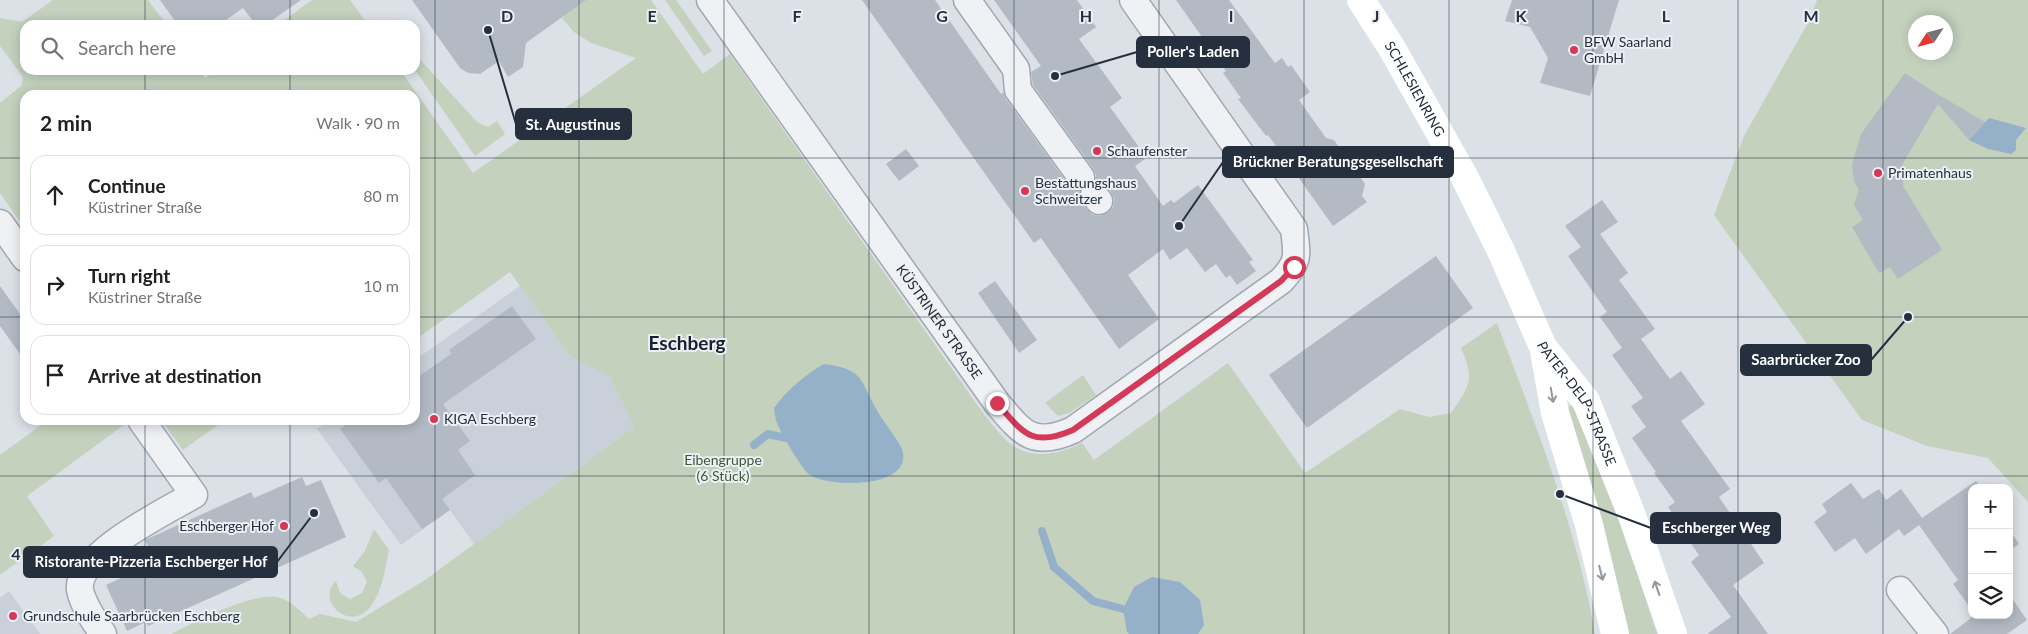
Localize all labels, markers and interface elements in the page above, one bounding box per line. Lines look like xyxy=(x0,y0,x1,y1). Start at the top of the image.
text: D xyxy=(501,6,513,25)
text: E xyxy=(647,6,657,25)
text: F xyxy=(792,6,802,25)
text: G xyxy=(936,6,948,25)
text: H xyxy=(1080,6,1092,25)
text: I xyxy=(1229,6,1233,25)
text: J xyxy=(1373,6,1379,25)
text: K xyxy=(1516,6,1528,25)
text: L xyxy=(1662,6,1671,25)
text: M xyxy=(1803,6,1819,25)
north arrow xyxy=(1908,15,1953,60)
search box xyxy=(20,20,420,75)
place label: BFW Saarland GmbH xyxy=(1584,33,1671,66)
icon: search xyxy=(38,34,66,62)
text: Search here xyxy=(78,36,176,59)
callout: Poller's Laden xyxy=(1137,37,1249,67)
street label: SCHLESIENRING xyxy=(1382,38,1449,139)
text: Poller's Laden xyxy=(1147,42,1239,60)
marker: BFW Saarland GmbH xyxy=(1568,44,1580,56)
callout: St. Augustinus xyxy=(516,109,631,139)
text: 2 min xyxy=(40,110,92,135)
text: Walk · 90 m xyxy=(316,113,400,132)
text: St. Augustinus xyxy=(525,115,621,133)
place label: Schaufenster xyxy=(1107,142,1187,159)
marker: Schaufenster xyxy=(1091,145,1103,157)
callout: Brückner Beratungsgesellschaft xyxy=(1223,147,1453,177)
text: Brückner Beratungsgesellschaft xyxy=(1233,152,1444,170)
place label: Primatenhaus xyxy=(1888,164,1972,181)
marker: Primatenhaus xyxy=(1872,167,1884,179)
text: Continue xyxy=(88,174,166,197)
place label: Bestattungshaus Schweitzer xyxy=(1035,174,1136,207)
icon: ahead xyxy=(41,181,69,209)
marker: Bestattungshaus Schweitzer xyxy=(1019,185,1031,197)
text: 80 m xyxy=(363,186,399,205)
text: Küstriner Straße xyxy=(88,197,202,216)
route start xyxy=(1283,256,1306,279)
street label: KÜSTRINER STRASSE xyxy=(893,261,986,382)
text: Turn right xyxy=(88,264,170,287)
icon: right xyxy=(41,271,69,299)
text: 10 m xyxy=(363,276,399,295)
text: Küstriner Straße xyxy=(88,287,202,306)
district label: Eschberg xyxy=(649,331,725,354)
street label: PATER-DELP-STRASSE xyxy=(1534,339,1620,468)
callout: Saarbrücker Zoo xyxy=(1741,345,1871,375)
text: Saarbrücker Zoo xyxy=(1751,350,1861,368)
icon: arrive xyxy=(41,361,69,389)
text: Arrive at destination xyxy=(88,364,261,387)
one-way arrow xyxy=(1548,387,1557,403)
route end xyxy=(986,392,1009,415)
place label: KIGA Eschberg xyxy=(444,410,536,427)
marker: KIGA Eschberg xyxy=(428,413,440,425)
park label: Eibengruppe (6 Stück) xyxy=(684,451,762,484)
map controls xyxy=(1968,484,2013,619)
button: + xyxy=(1968,484,2013,529)
callout: Eschberger Weg xyxy=(1651,513,1780,543)
place label: Eschberger Hof xyxy=(179,517,274,534)
text: Eschberger Weg xyxy=(1662,518,1770,536)
marker: Eschberger Hof xyxy=(278,520,290,532)
button: − xyxy=(1968,529,2013,574)
text: 4 xyxy=(11,544,21,563)
callout: Ristorante-Pizzeria Eschberger Hof xyxy=(24,547,277,577)
text: Ristorante-Pizzeria Eschberger Hof xyxy=(35,552,268,570)
one-way arrow xyxy=(1597,564,1606,580)
button: layers xyxy=(1968,574,2013,619)
one-way arrow xyxy=(1652,581,1661,596)
place label: Grundschule Saarbrücken Eschberg xyxy=(23,607,240,624)
marker: Grundschule Saarbrücken Eschberg xyxy=(7,610,19,622)

